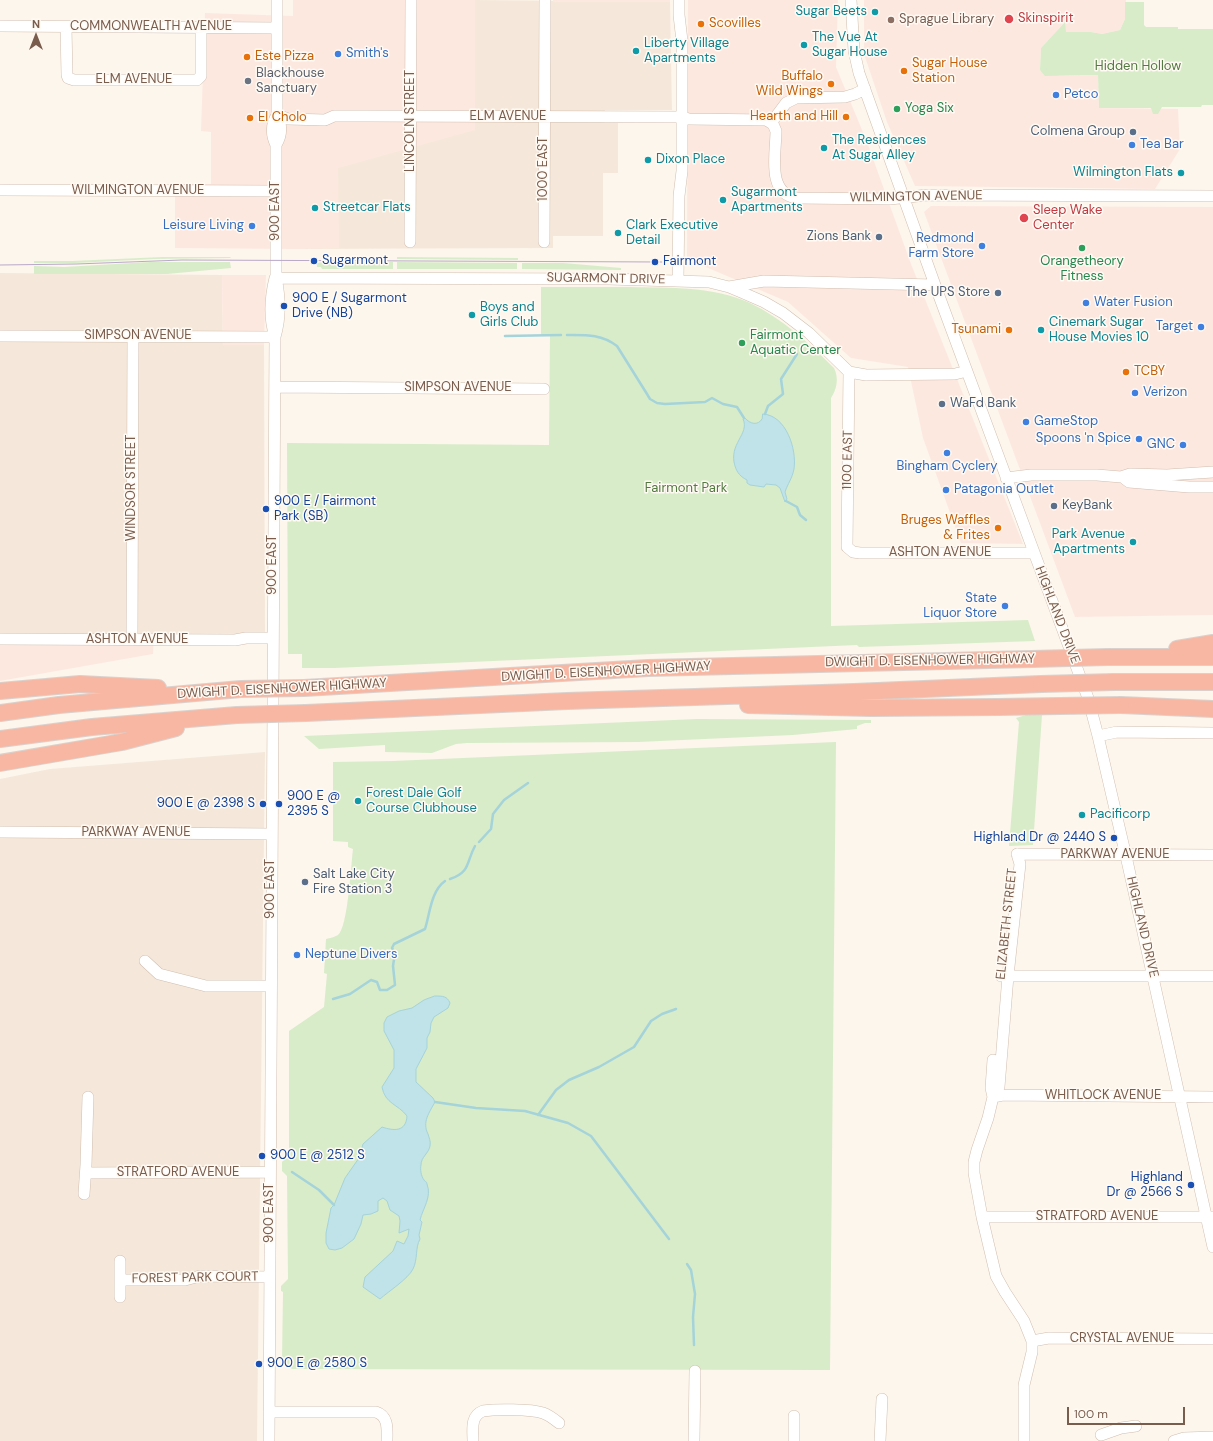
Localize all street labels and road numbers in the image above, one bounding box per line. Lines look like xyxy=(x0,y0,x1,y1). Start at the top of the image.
street label: COMMONWEALTH AVENUE xyxy=(70,19,232,35)
street label: LINCOLN STREET xyxy=(403,70,419,172)
street label: ELM AVENUE xyxy=(96,72,172,88)
street label: ELM AVENUE xyxy=(470,109,546,125)
street label: 1000 EAST xyxy=(536,137,552,201)
street label: 900 EAST xyxy=(268,181,284,241)
street label: WILMINGTON AVENUE xyxy=(72,183,204,199)
street label: WILMINGTON AVENUE xyxy=(849,188,983,206)
street label: SUGARMONT DRIVE xyxy=(547,270,665,288)
street label: SIMPSON AVENUE xyxy=(84,328,192,344)
street label: SIMPSON AVENUE xyxy=(404,380,512,396)
street label: 1100 EAST xyxy=(840,430,856,490)
street label: WINDSOR STREET xyxy=(124,435,140,541)
street label: 900 EAST xyxy=(265,535,281,595)
street label: ASHTON AVENUE xyxy=(889,545,991,561)
street label: HIGHLAND DRIVE xyxy=(1031,564,1083,666)
street label: ASHTON AVENUE xyxy=(86,632,188,648)
street label: DWIGHT D. EISENHOWER HIGHWAY xyxy=(825,651,1035,671)
street label: DWIGHT D. EISENHOWER HIGHWAY xyxy=(501,659,711,685)
street label: DWIGHT D. EISENHOWER HIGHWAY xyxy=(177,676,387,702)
street label: PARKWAY AVENUE xyxy=(82,825,190,841)
street label: PARKWAY AVENUE xyxy=(1061,847,1169,863)
street label: 900 EAST xyxy=(263,859,279,919)
street label: ELIZABETH STREET xyxy=(993,867,1021,981)
street label: HIGHLAND DRIVE xyxy=(1123,875,1161,979)
street label: WHITLOCK AVENUE xyxy=(1045,1088,1161,1104)
street label: STRATFORD AVENUE xyxy=(117,1165,239,1181)
street label: 900 EAST xyxy=(262,1183,278,1243)
street label: STRATFORD AVENUE xyxy=(1036,1209,1158,1225)
street label: FOREST PARK COURT xyxy=(131,1269,259,1287)
street label: CRYSTAL AVENUE xyxy=(1070,1331,1174,1347)

